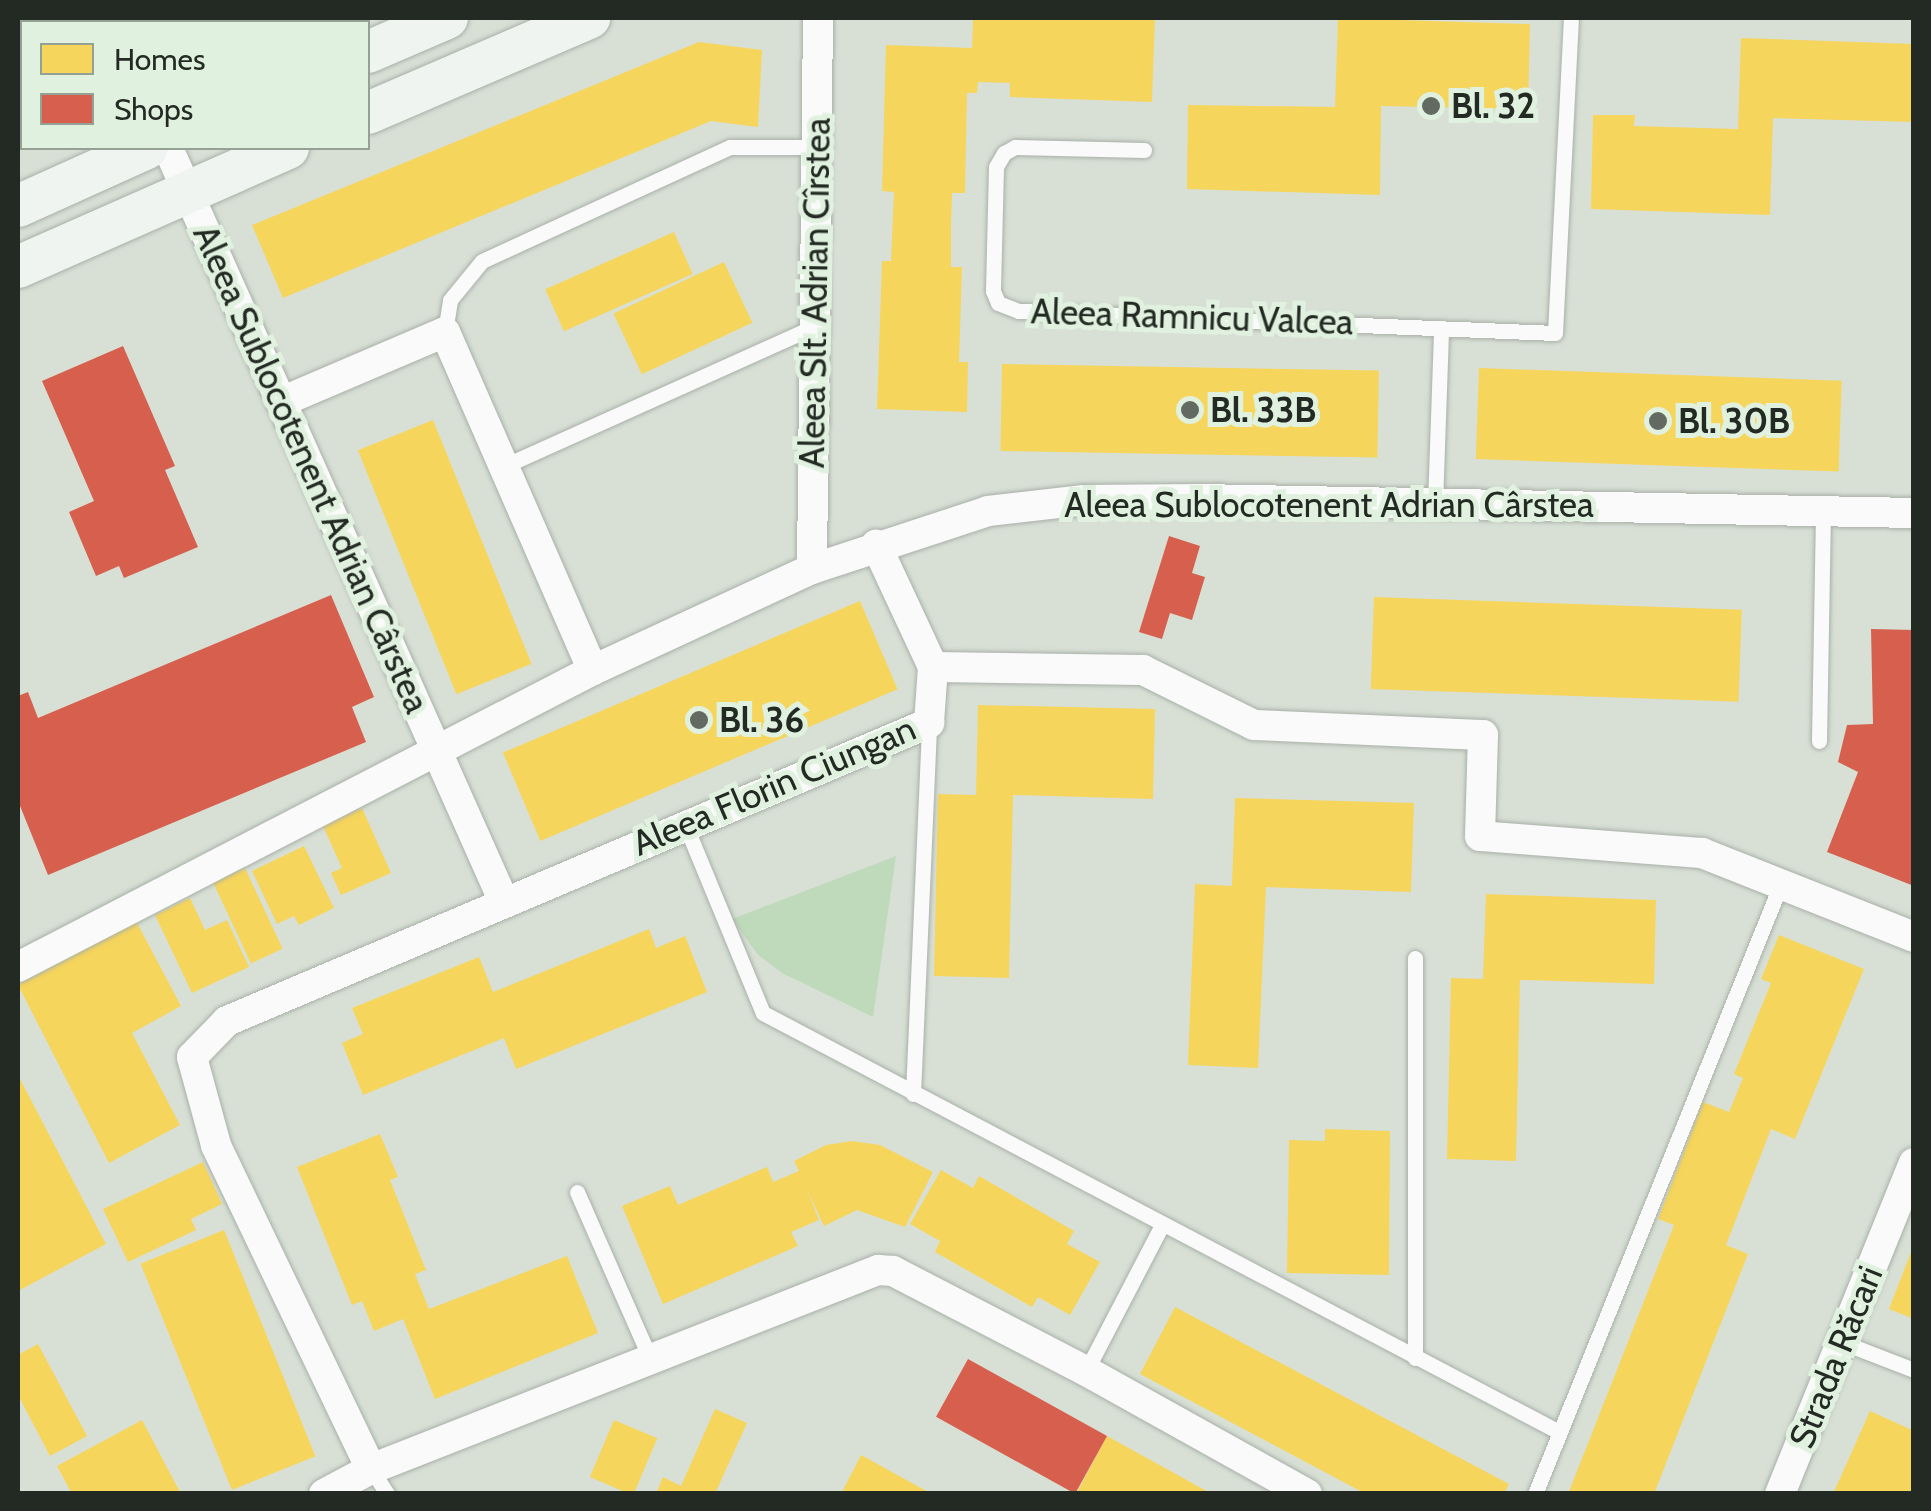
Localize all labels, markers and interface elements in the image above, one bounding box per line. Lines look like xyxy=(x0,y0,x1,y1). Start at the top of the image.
legend xyxy=(20,20,370,150)
text: Homes xyxy=(114,41,205,78)
place label: Bl. 32 xyxy=(1451,85,1535,127)
text: Shops xyxy=(114,91,193,128)
marker: Bl. 32 xyxy=(1420,95,1442,117)
street label: Aleea Slt. Adrian Cîrstea xyxy=(791,117,839,469)
street label: Aleea Sublocotenent Adrian Cârstea xyxy=(184,219,438,719)
street label: Aleea Ramnicu Valcea xyxy=(1030,290,1354,344)
place label: Bl. 33B xyxy=(1210,389,1316,431)
marker: Bl. 33B xyxy=(1179,399,1201,421)
place label: Bl. 30B xyxy=(1678,400,1790,442)
marker: Bl. 30B xyxy=(1647,410,1669,432)
street label: Aleea Sublocotenent Adrian Cârstea xyxy=(1064,484,1594,526)
place label: Bl. 36 xyxy=(719,699,804,741)
street label: Aleea Florin Ciungan xyxy=(626,707,922,865)
marker: Bl. 36 xyxy=(688,709,710,731)
street label: Strada Răcari xyxy=(1781,1260,1891,1454)

